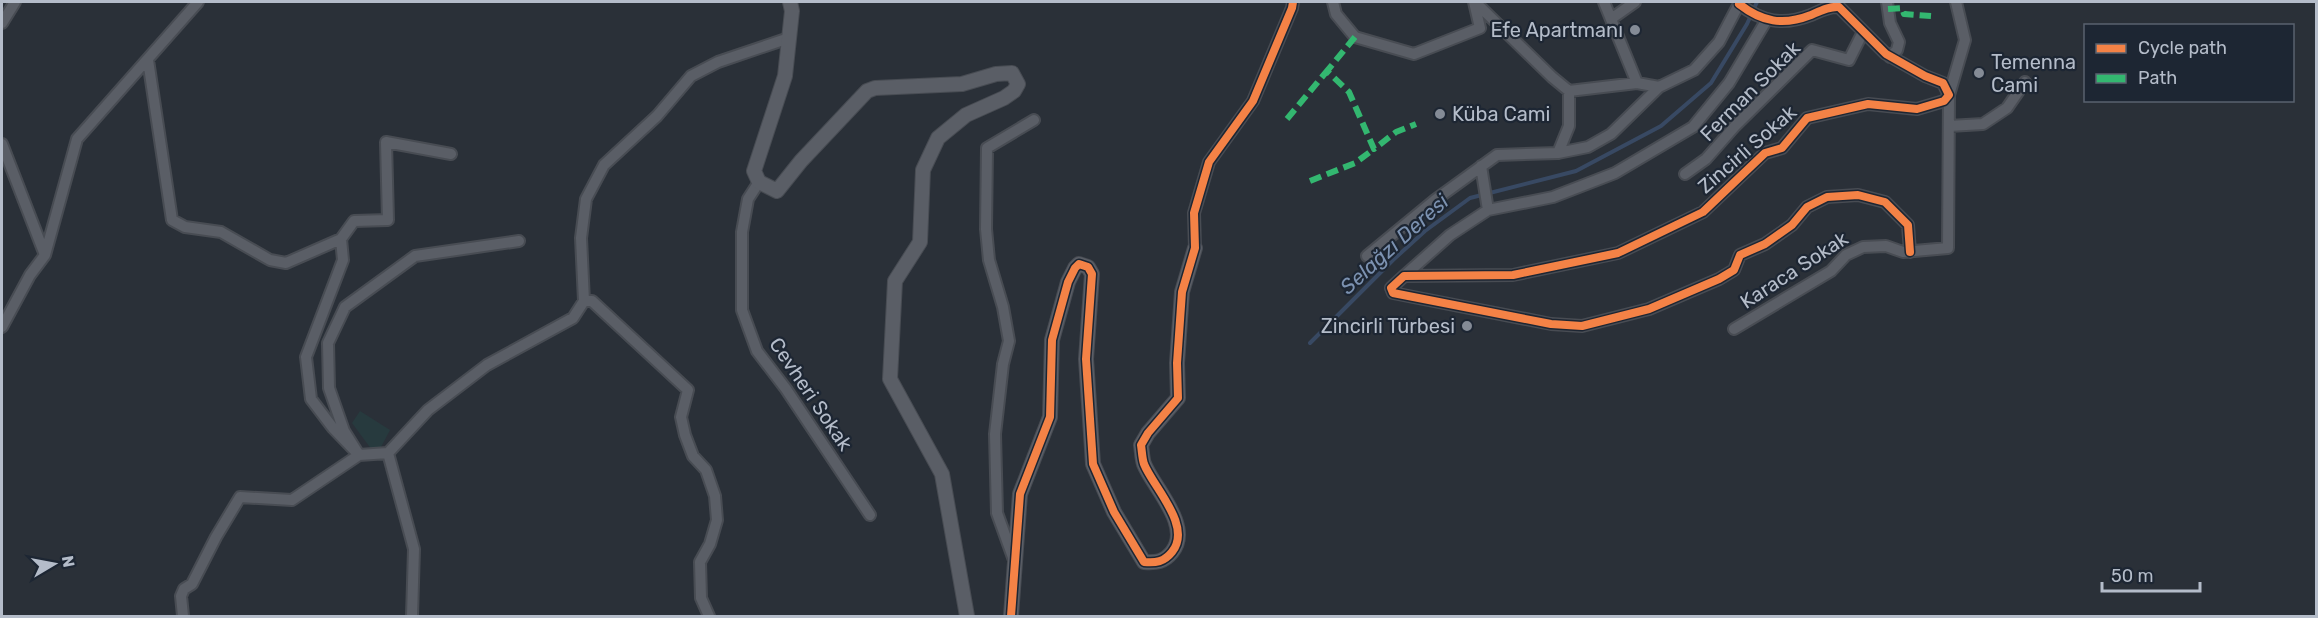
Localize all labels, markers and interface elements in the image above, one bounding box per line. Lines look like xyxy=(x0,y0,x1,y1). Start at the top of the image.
place label: Efe Apartmanı xyxy=(1490,18,1623,42)
marker: Efe Apartmanı xyxy=(1628,23,1642,37)
legend xyxy=(2084,24,2294,102)
street label: Ferman Sokak xyxy=(1695,36,1805,146)
text: Cycle path xyxy=(2138,37,2227,59)
place label: Temenna Cami xyxy=(1991,50,2076,97)
marker: Temenna Cami xyxy=(1972,66,1986,80)
text: Path xyxy=(2138,67,2177,89)
street label: Zincirli Sokak xyxy=(1693,99,1802,198)
place label: Küba Cami xyxy=(1452,102,1550,126)
marker: Küba Cami xyxy=(1433,107,1447,121)
water label: Selağzı Deresi xyxy=(1335,188,1454,299)
street label: Karaca Sokak xyxy=(1736,226,1853,314)
place label: Zincirli Türbesi xyxy=(1321,314,1455,338)
marker: Zincirli Türbesi xyxy=(1460,319,1474,333)
street label: Cevheri Sokak xyxy=(764,333,858,456)
north arrow xyxy=(24,534,84,594)
text: N xyxy=(58,554,79,569)
scale bar xyxy=(2102,555,2200,593)
text: 50 m xyxy=(2111,565,2154,587)

